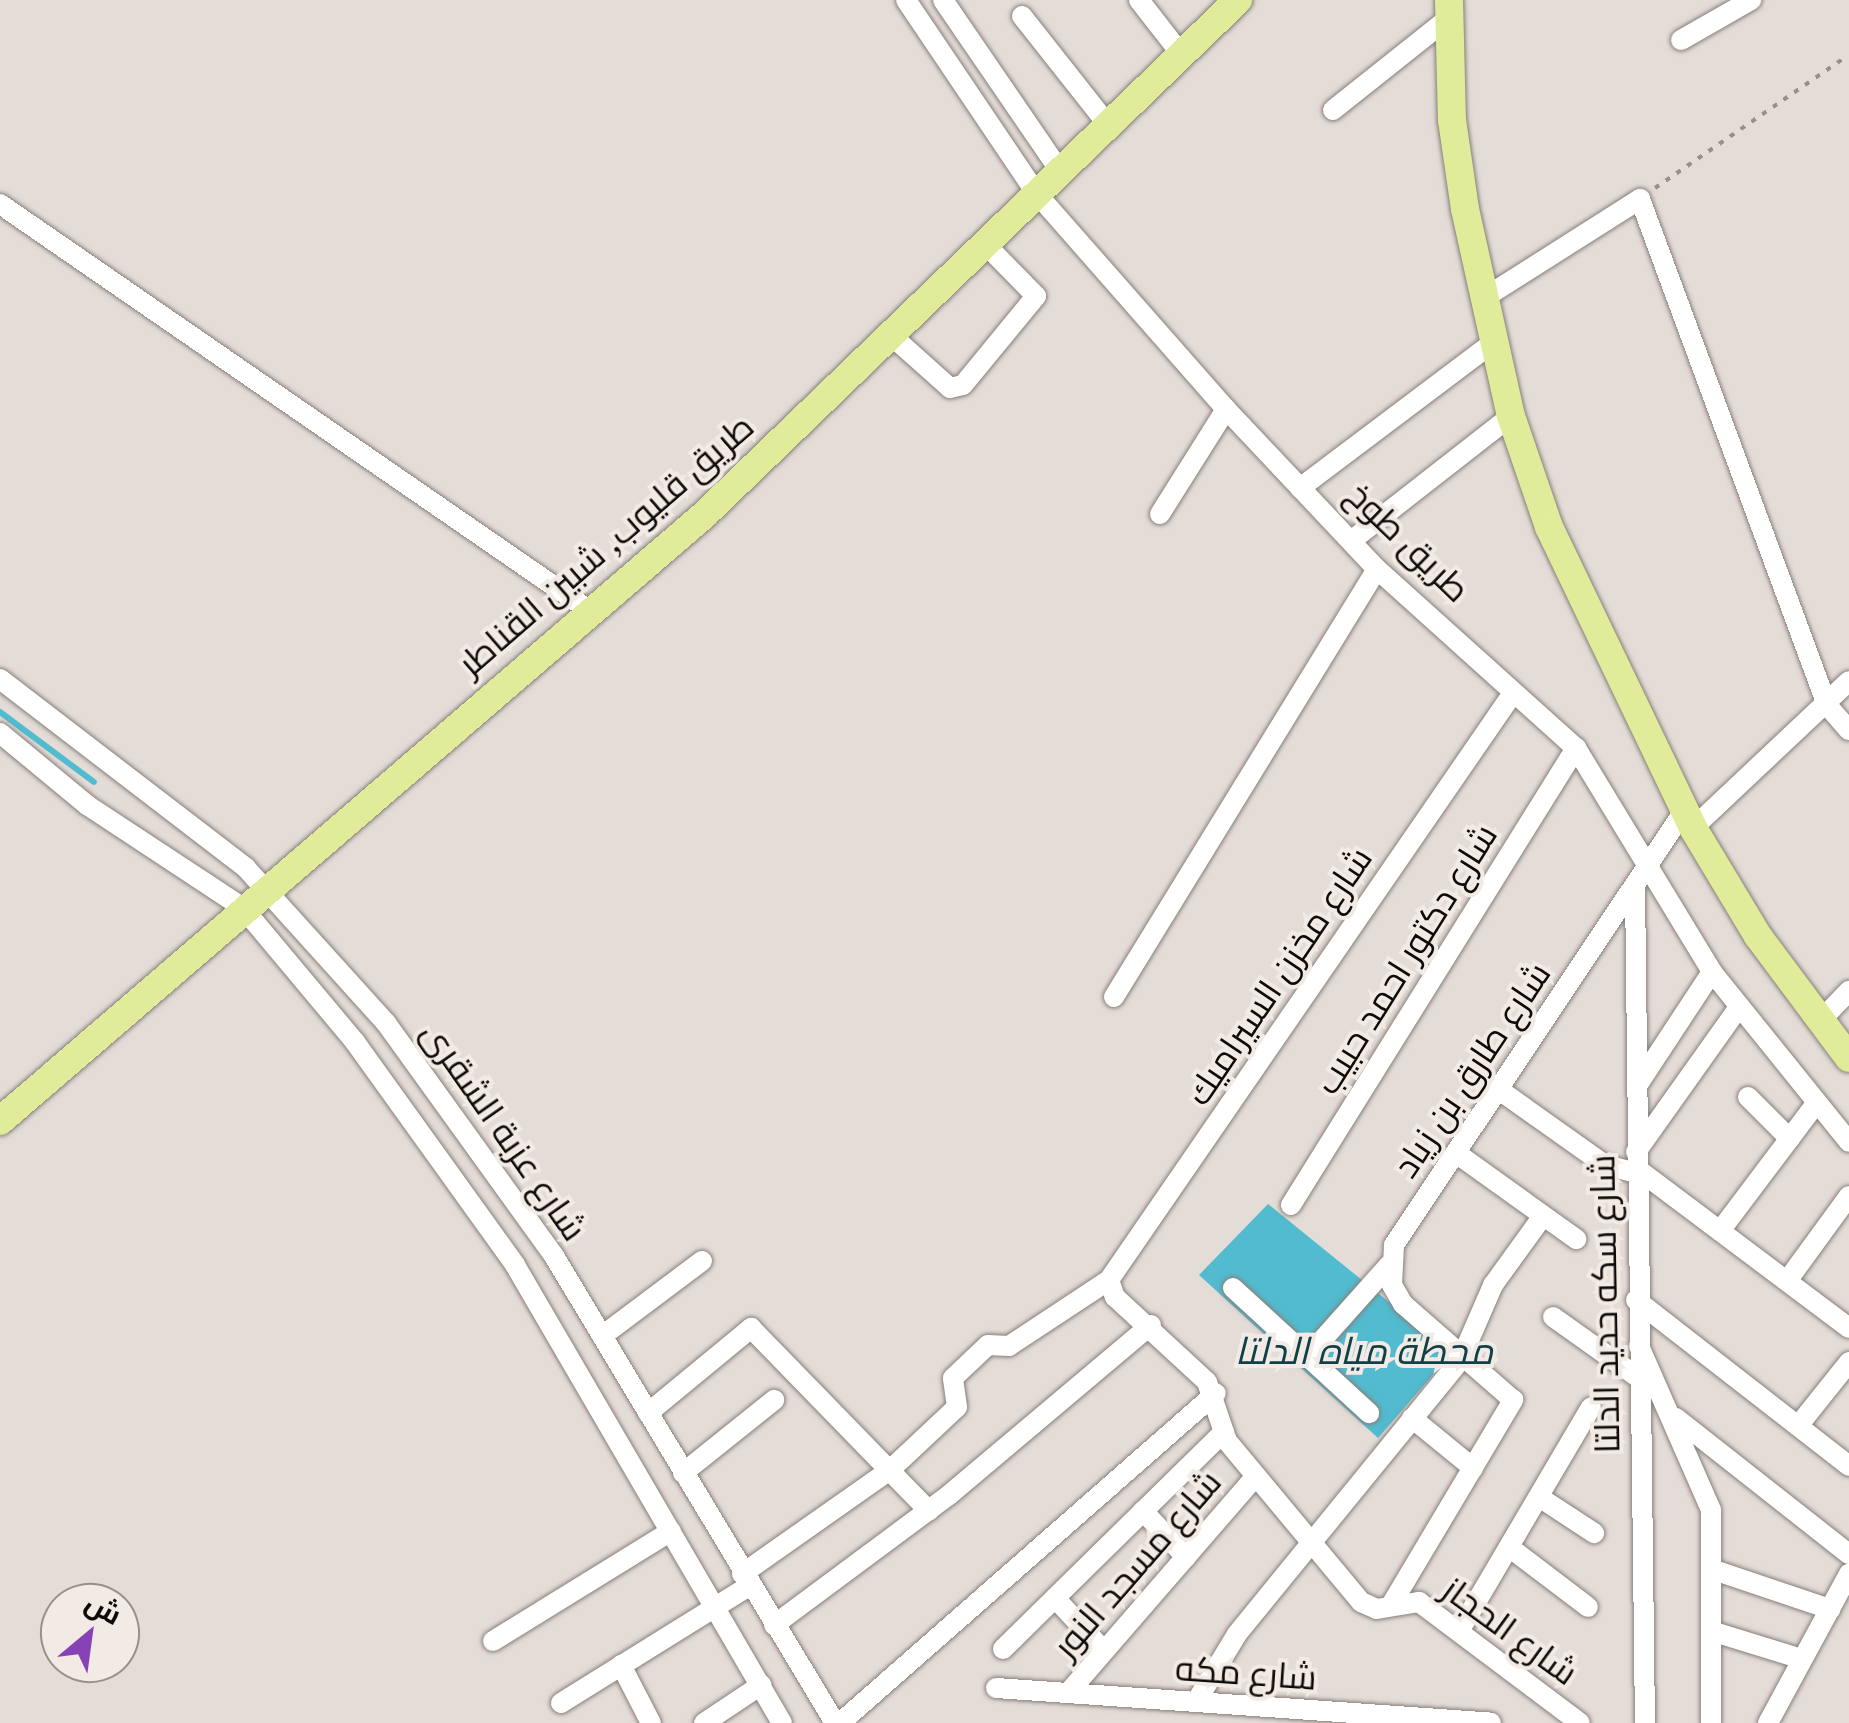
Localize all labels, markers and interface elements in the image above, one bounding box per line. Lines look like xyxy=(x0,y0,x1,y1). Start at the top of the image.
street label: طريق قليوب, شبين القناطر xyxy=(450,405,762,685)
street label: طريق طوخ xyxy=(1338,473,1478,611)
street label: شارع دكتور احمد حبيب xyxy=(1306,816,1506,1102)
street label: شارع مخزن السيراميك xyxy=(1177,839,1381,1113)
street label: شارع طارق بن زياد xyxy=(1385,954,1559,1186)
street label: شارع عزبة الشقرى xyxy=(413,1013,595,1249)
street label: شارع سكه حديد الدلتا xyxy=(1581,1154,1629,1454)
water label: محطة مياه الدلتا xyxy=(1235,1329,1493,1375)
street label: شارع مسجد النور xyxy=(1044,1461,1230,1667)
street label: شارع الحجاز xyxy=(1434,1568,1586,1694)
north arrow xyxy=(40,1583,140,1683)
text: ش xyxy=(79,1583,129,1634)
street label: شارع مكه xyxy=(1174,1647,1318,1699)

